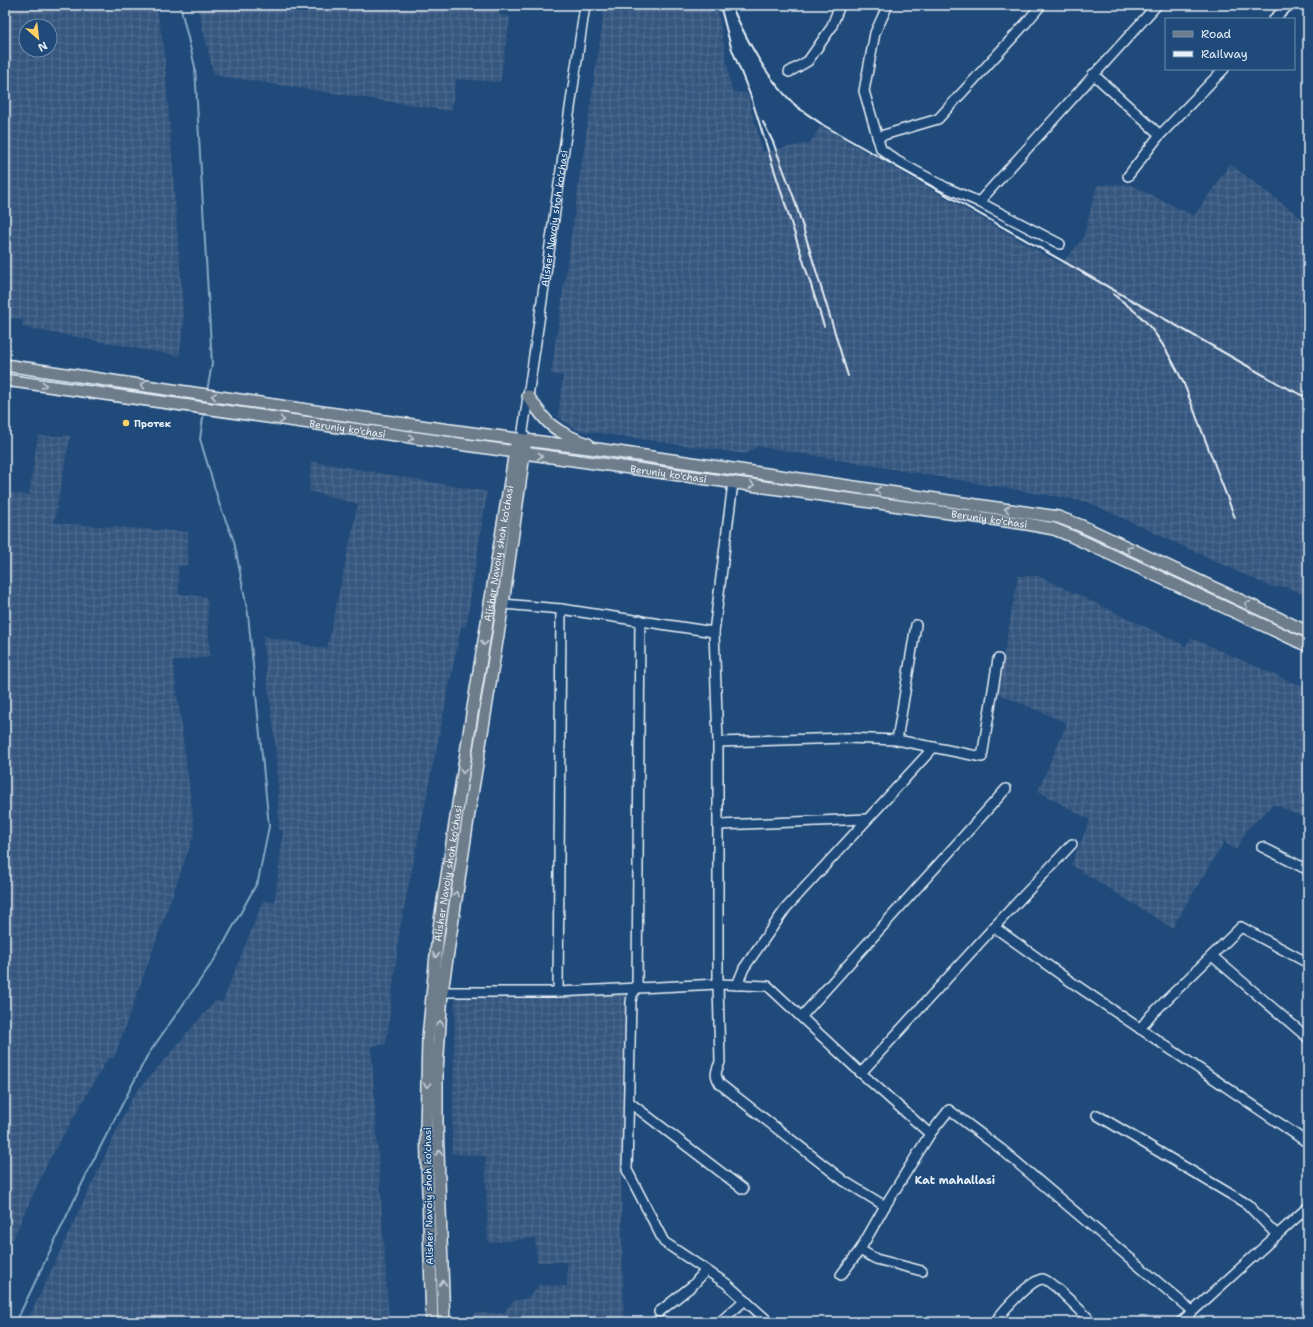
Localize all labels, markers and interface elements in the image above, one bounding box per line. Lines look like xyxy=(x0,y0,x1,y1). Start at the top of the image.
north arrow xyxy=(18,18,58,58)
legend xyxy=(1165,18,1295,70)
text: Road xyxy=(1201,26,1232,42)
text: N xyxy=(35,38,50,55)
text: Railway xyxy=(1201,46,1248,62)
street label: Alisher Navoiy shoh ko'chasi xyxy=(538,149,571,288)
one-way arrow xyxy=(41,380,47,389)
one-way arrow xyxy=(140,381,146,390)
one-way arrow xyxy=(211,392,217,401)
one-way arrow xyxy=(279,415,285,424)
place label: Протек xyxy=(134,417,172,430)
street label: Beruniy ko'chasi xyxy=(309,417,387,441)
marker: Протек xyxy=(121,418,131,428)
one-way arrow xyxy=(408,433,414,442)
one-way arrow xyxy=(537,451,543,460)
street label: Beruniy ko'chasi xyxy=(629,462,708,486)
one-way arrow xyxy=(749,480,755,489)
street label: Alisher Navoiy shoh ko'chasi xyxy=(481,484,516,623)
one-way arrow xyxy=(875,486,881,495)
one-way arrow xyxy=(1004,505,1010,514)
street label: Beruniy ko'chasi xyxy=(950,507,1028,531)
one-way arrow xyxy=(1126,546,1134,554)
one-way arrow xyxy=(1244,601,1251,609)
one-way arrow xyxy=(480,640,489,646)
one-way arrow xyxy=(459,768,468,775)
street label: Alisher Navoiy shoh ko'chasi xyxy=(431,804,465,942)
one-way arrow xyxy=(451,891,460,897)
one-way arrow xyxy=(431,952,440,958)
one-way arrow xyxy=(435,1020,444,1026)
one-way arrow xyxy=(423,1082,431,1088)
street label: Alisher Navoiy shoh ko'chasi xyxy=(421,1127,436,1265)
one-way arrow xyxy=(434,1150,443,1156)
district label: Kat mahallasi xyxy=(915,1173,995,1188)
one-way arrow xyxy=(439,1280,447,1286)

